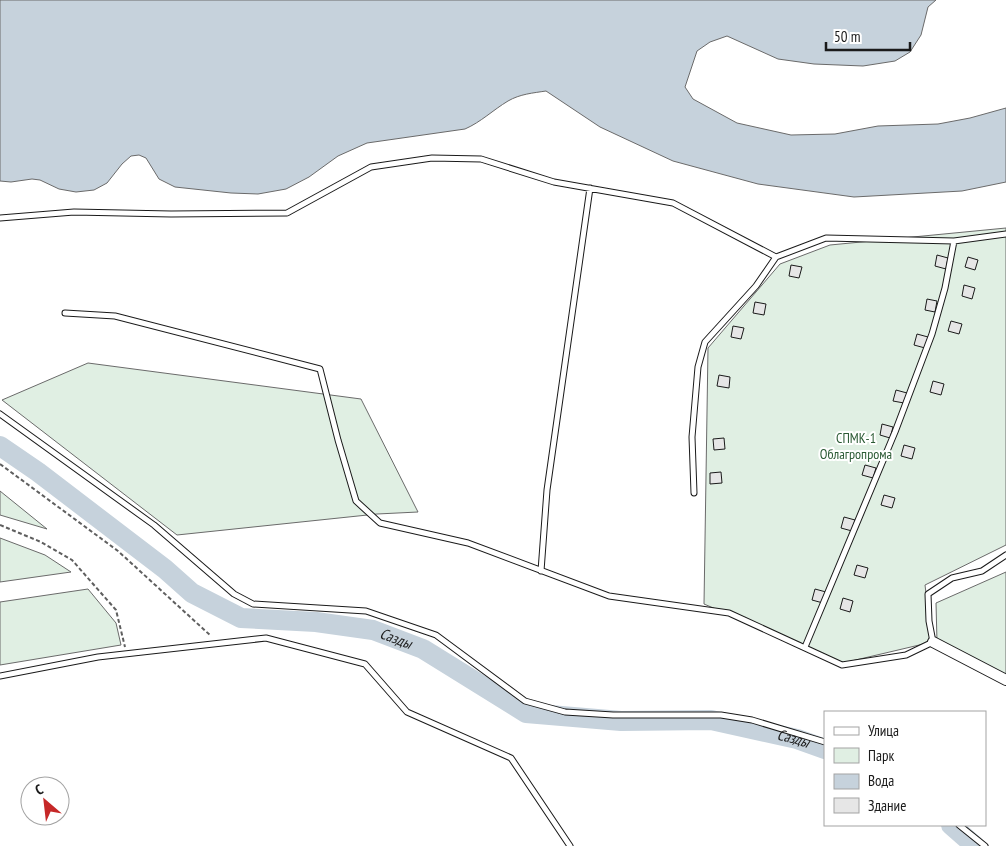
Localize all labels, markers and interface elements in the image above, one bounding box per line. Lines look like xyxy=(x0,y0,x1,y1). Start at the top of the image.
scale bar xyxy=(826,20,910,52)
text: 50 m xyxy=(834,27,860,46)
park label: СПМК-1 Облагропрома xyxy=(820,429,892,463)
water label: Сазды xyxy=(377,623,416,654)
legend xyxy=(824,711,986,826)
text: Улица xyxy=(868,721,899,740)
water label: Сазды xyxy=(775,725,814,752)
text: Парк xyxy=(868,746,894,765)
text: Вода xyxy=(868,771,894,790)
north arrow xyxy=(20,776,70,826)
text: С xyxy=(32,780,46,799)
text: Здание xyxy=(868,796,906,815)

